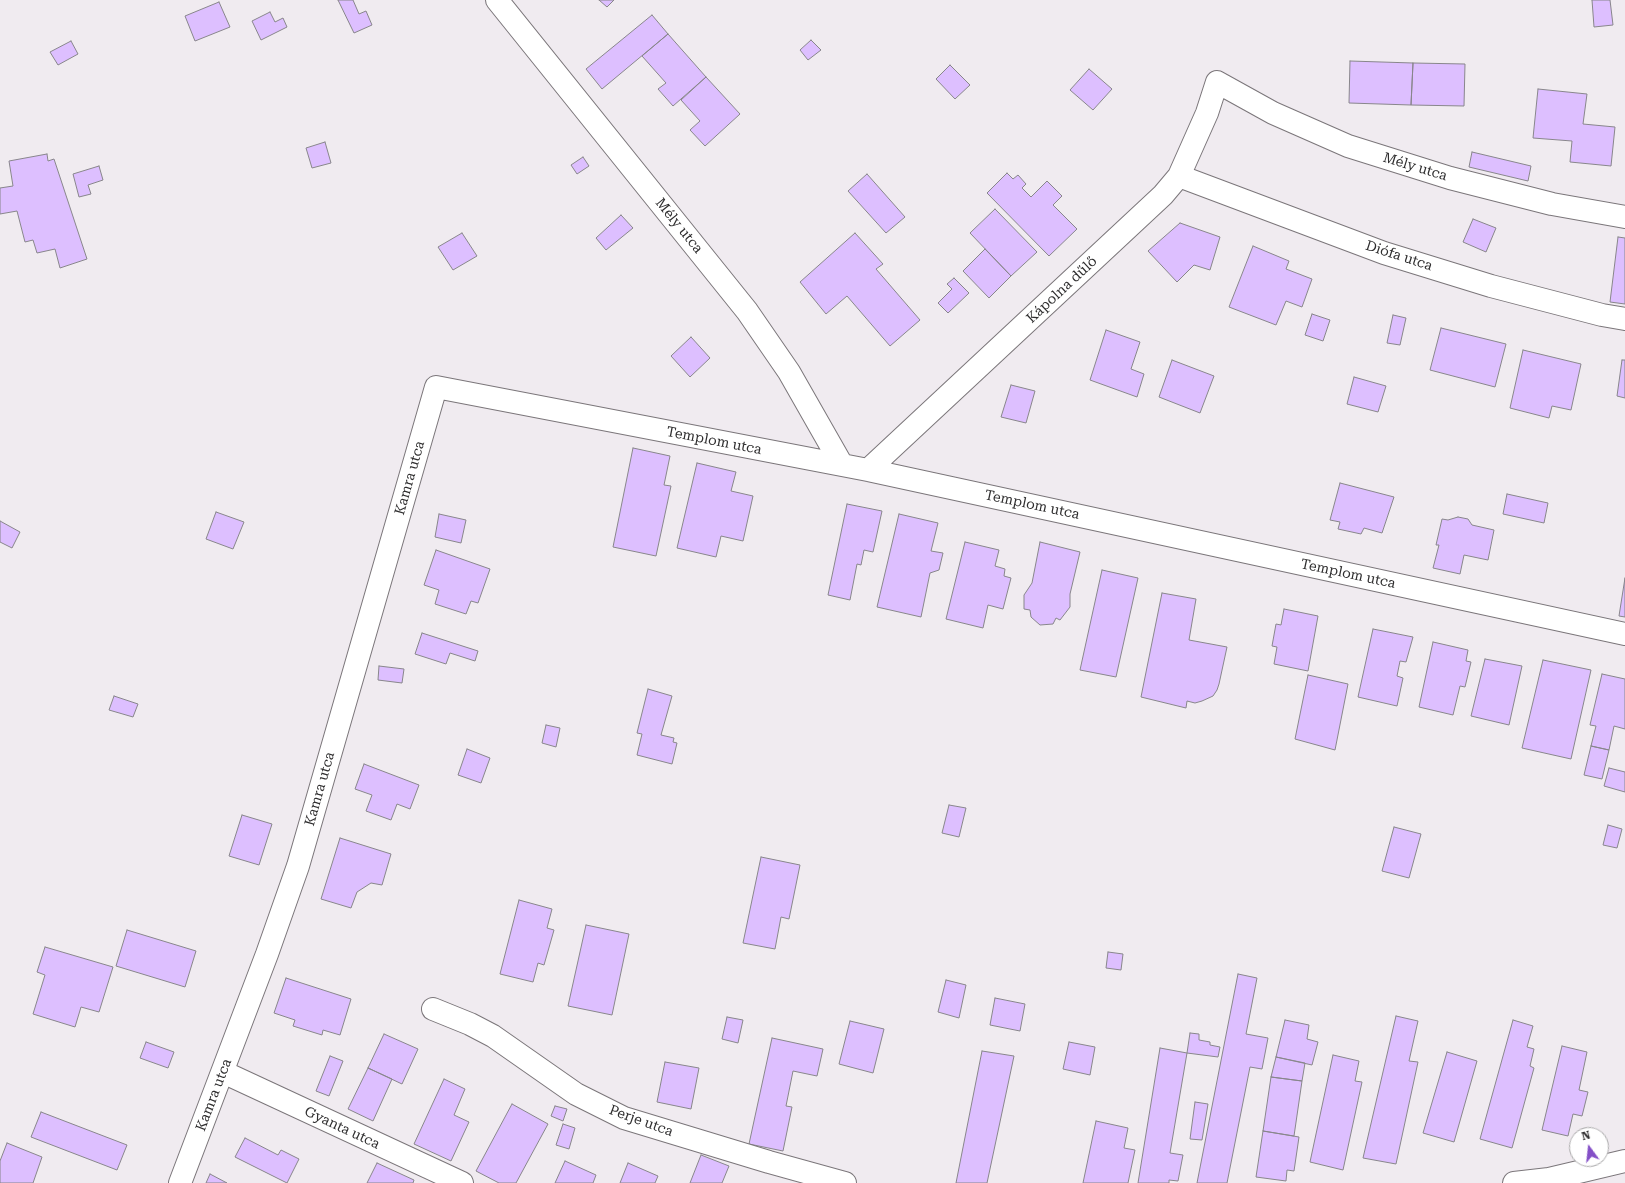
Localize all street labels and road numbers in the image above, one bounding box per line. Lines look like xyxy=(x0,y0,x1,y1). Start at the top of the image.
street label: Mély utca xyxy=(1381,149,1449,185)
street label: Mély utca xyxy=(652,195,706,257)
street label: Diófa utca xyxy=(1363,237,1435,275)
street label: Kápolna dűlő xyxy=(1023,253,1101,327)
street label: Templom utca xyxy=(665,424,763,458)
street label: Kamra utca xyxy=(391,439,429,517)
street label: Templom utca xyxy=(983,487,1081,523)
street label: Templom utca xyxy=(1299,556,1397,592)
street label: Kamra utca xyxy=(301,750,339,828)
street label: Kamra utca xyxy=(192,1056,236,1134)
street label: Perje utca xyxy=(607,1102,675,1140)
street label: Gyanta utca xyxy=(302,1103,382,1153)

